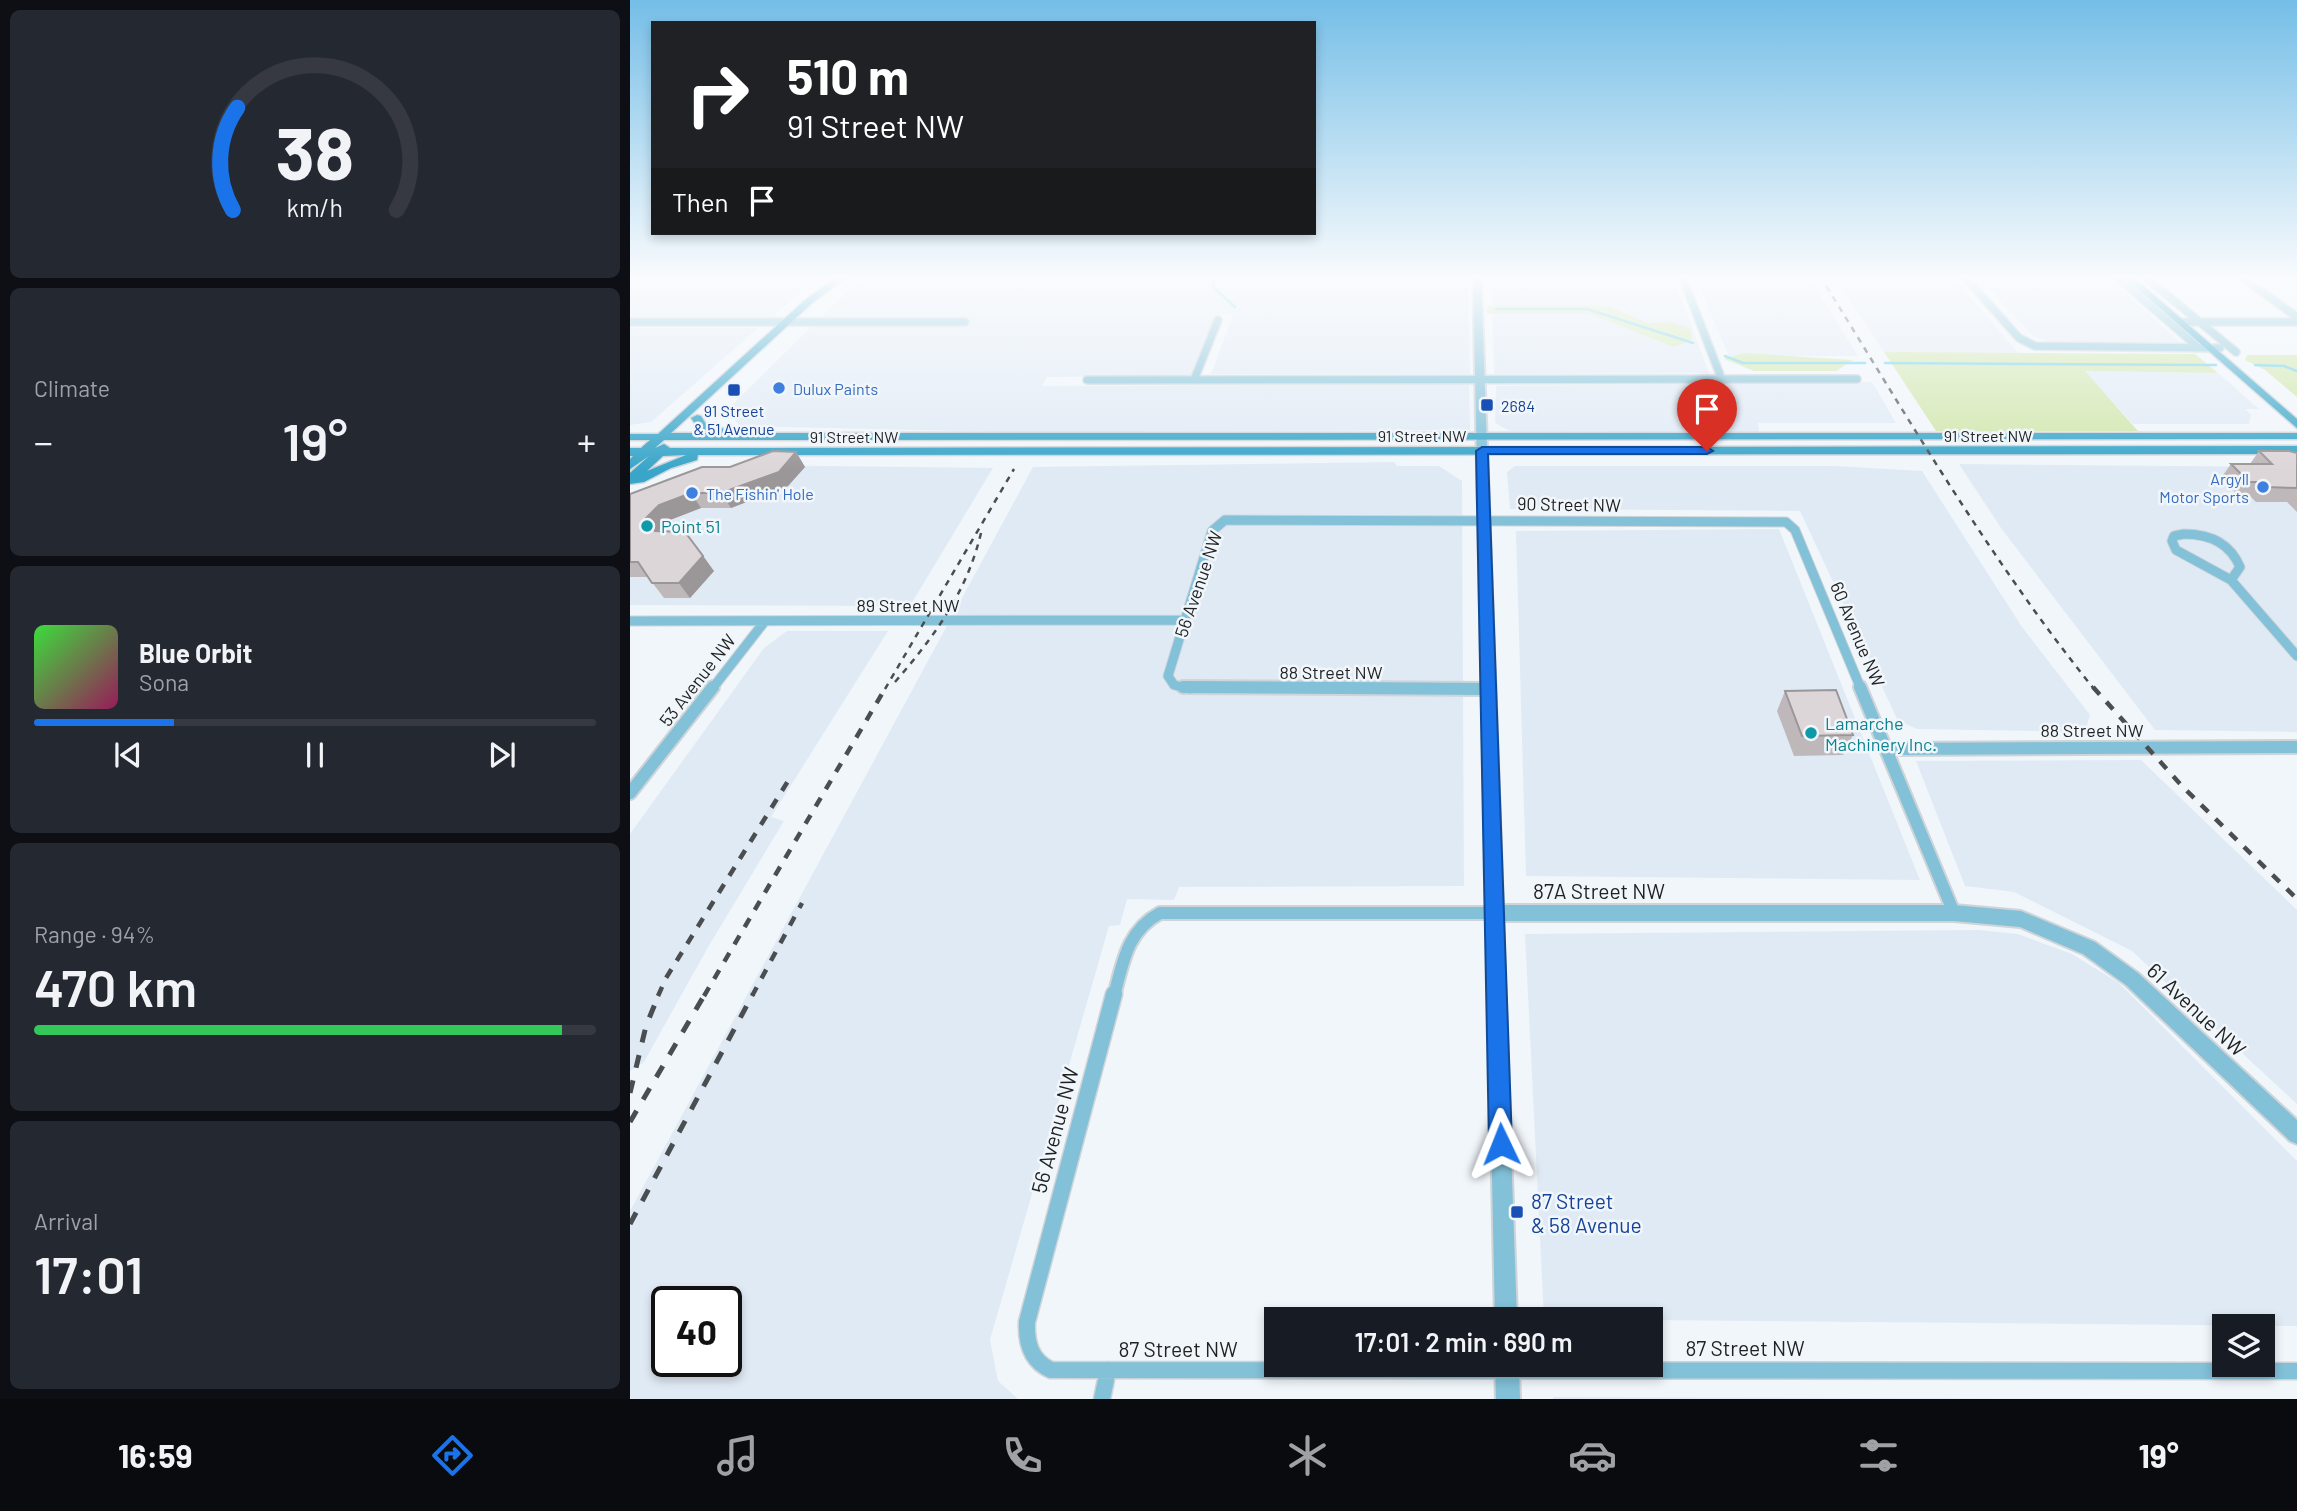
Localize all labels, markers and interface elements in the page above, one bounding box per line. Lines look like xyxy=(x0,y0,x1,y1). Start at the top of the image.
text: 510 m xyxy=(787,46,909,105)
icon: right xyxy=(672,49,763,140)
text: 91 Street NW xyxy=(787,106,964,144)
text: 38 xyxy=(276,107,354,195)
icon: arrive xyxy=(743,182,781,220)
text: Then xyxy=(672,186,729,217)
text: km/h xyxy=(287,192,343,222)
text: Climate xyxy=(34,374,110,402)
place label: Dulux Paints xyxy=(793,379,878,398)
pin xyxy=(1677,379,1737,451)
marker: Dulux Paints xyxy=(771,380,787,396)
marker: 91 Street & 51 Avenue xyxy=(726,382,742,398)
icon: arrive xyxy=(1688,390,1726,428)
place label: 2684 xyxy=(1501,396,1535,415)
marker: 2684 xyxy=(1479,397,1495,413)
place label: 91 Street & 51 Avenue xyxy=(693,401,775,438)
text: 19° xyxy=(282,409,348,471)
text: − xyxy=(34,418,53,464)
text: + xyxy=(577,418,596,464)
street label: 91 Street NW xyxy=(1378,426,1466,445)
street label: 91 Street NW xyxy=(1944,426,2032,445)
street label: 91 Street NW xyxy=(810,427,898,446)
place label: Argyll Motor Sports xyxy=(2159,469,2249,506)
marker: Argyll Motor Sports xyxy=(2255,479,2271,495)
place label: The Fishin' Hole xyxy=(706,484,814,503)
marker: The Fishin' Hole xyxy=(684,485,700,501)
street label: 90 Street NW xyxy=(1517,492,1621,516)
place label: Point 51 xyxy=(661,515,721,537)
marker: Point 51 xyxy=(639,518,655,534)
street label: 56 Avenue NW xyxy=(1170,528,1227,640)
street label: 60 Avenue NW xyxy=(1826,578,1890,690)
street label: 89 Street NW xyxy=(856,594,960,616)
street label: 53 Avenue NW xyxy=(654,629,740,730)
text: Blue Orbit xyxy=(139,637,252,668)
street label: 88 Street NW xyxy=(1279,661,1383,683)
text: Sona xyxy=(139,668,189,696)
place label: Lamarche Machinery Inc. xyxy=(1825,712,1937,755)
street label: 88 Street NW xyxy=(2040,719,2144,741)
marker: Lamarche Machinery Inc. xyxy=(1803,725,1819,741)
icon: previous xyxy=(109,736,147,774)
icon: pause xyxy=(296,736,334,774)
icon: next xyxy=(483,736,521,774)
street label: 87A Street NW xyxy=(1533,878,1665,903)
text: Range · 94% xyxy=(34,920,155,948)
text: 470 km xyxy=(34,955,197,1017)
street label: 61 Avenue NW xyxy=(2143,957,2251,1061)
street label: 56 Avenue NW xyxy=(1025,1064,1083,1196)
position arrow xyxy=(1464,1107,1538,1181)
place label: 87 Street & 58 Avenue xyxy=(1531,1188,1642,1237)
marker: 87 Street & 58 Avenue xyxy=(1509,1204,1525,1220)
text: Arrival xyxy=(34,1207,98,1235)
text: 17:01 xyxy=(34,1242,143,1304)
speed limit sign: 40 xyxy=(651,1286,742,1377)
map controls xyxy=(2212,1314,2275,1377)
button: layers xyxy=(2212,1314,2275,1377)
text: 17:01 · 2 min · 690 m xyxy=(1355,1326,1572,1357)
street label: 87 Street NW xyxy=(1685,1335,1805,1360)
street label: 87 Street NW xyxy=(1118,1336,1238,1361)
icon: directions xyxy=(428,1431,477,1480)
icon: music xyxy=(713,1431,762,1480)
icon: phone xyxy=(998,1431,1047,1480)
icon: climate xyxy=(1283,1431,1332,1480)
icon: car xyxy=(1568,1431,1617,1480)
icon: filters xyxy=(1854,1431,1903,1480)
text: 16:59 xyxy=(118,1436,192,1474)
text: 19° xyxy=(2139,1436,2179,1474)

